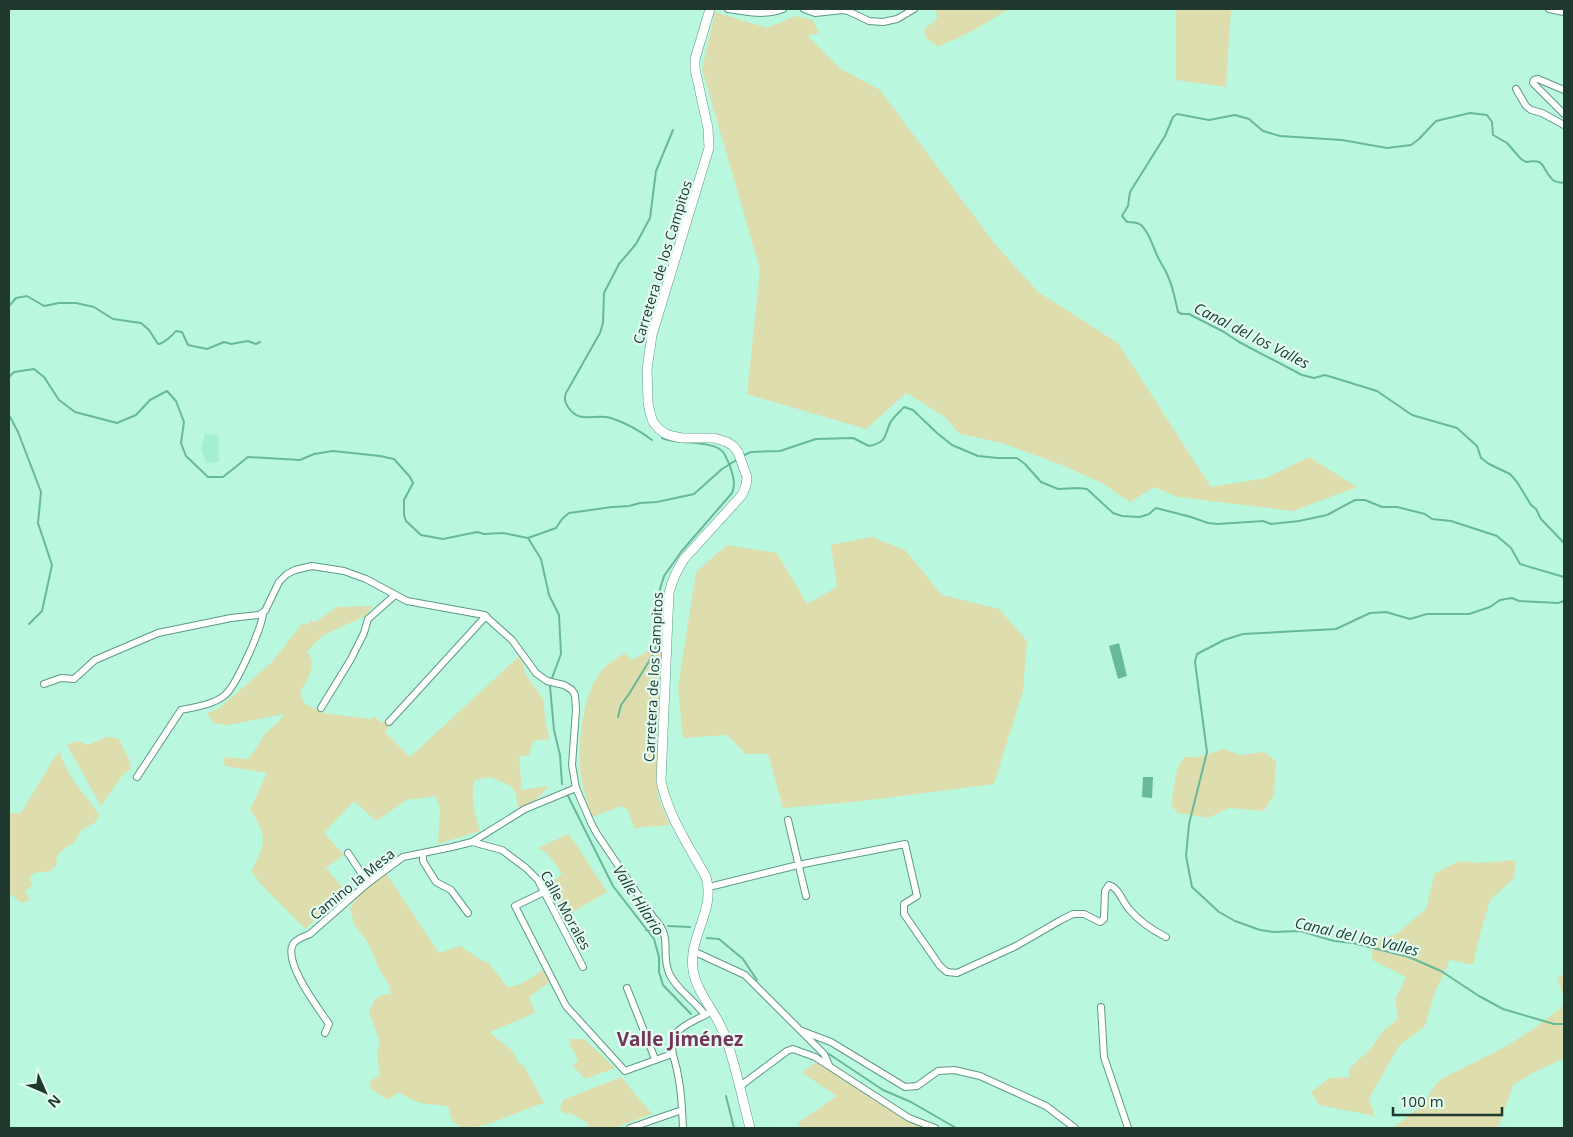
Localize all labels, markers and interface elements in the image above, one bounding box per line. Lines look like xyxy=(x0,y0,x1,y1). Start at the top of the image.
street label: Carretera de los Campitos xyxy=(628,178,696,346)
water label: Canal del los Valles xyxy=(1191,297,1313,373)
street label: Carretera de los Campitos xyxy=(639,591,667,762)
street label: Camino la Mesa xyxy=(306,844,398,924)
water label: Valle Hilario xyxy=(609,861,669,939)
street label: Calle Morales xyxy=(536,867,596,953)
water label: Canal del los Valles xyxy=(1293,912,1422,960)
district label: Valle Jiménez xyxy=(617,1026,743,1052)
north arrow xyxy=(20,1067,70,1117)
scale bar xyxy=(1393,1084,1502,1116)
text: N xyxy=(44,1091,65,1112)
text: 100 m xyxy=(1400,1091,1444,1111)

